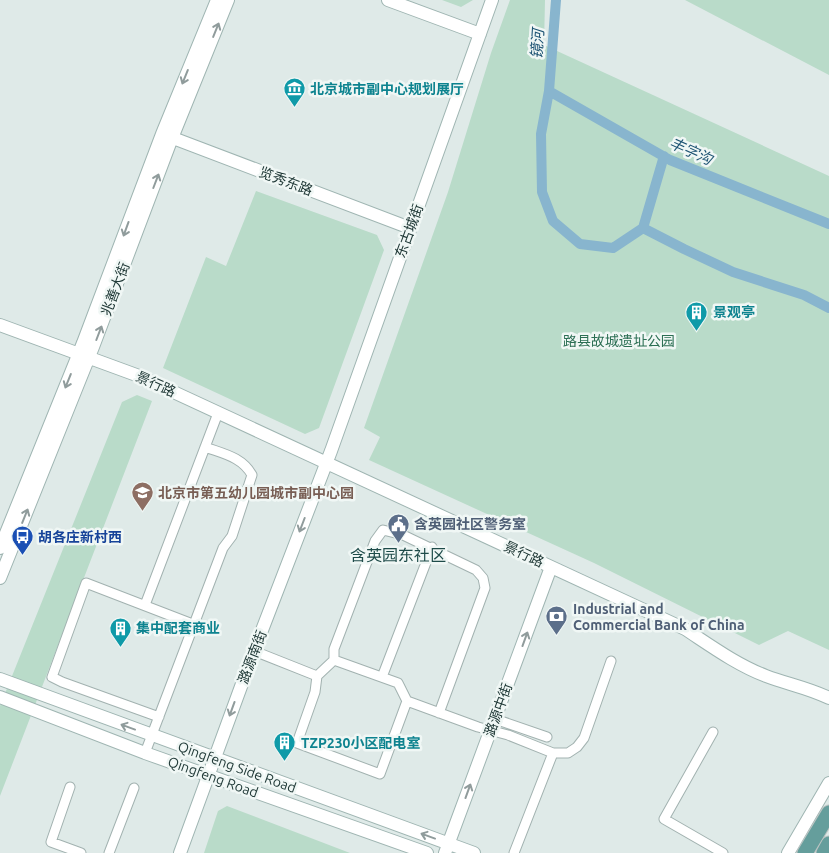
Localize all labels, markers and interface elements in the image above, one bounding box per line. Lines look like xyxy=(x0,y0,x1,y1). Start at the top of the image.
one-way arrow xyxy=(212,23,221,38)
water label: 镜河 xyxy=(527,25,547,60)
one-way arrow xyxy=(179,70,188,85)
museum icon: 北京城市副中心规划展厅 xyxy=(282,77,306,108)
place label: 北京城市副中心规划展厅 xyxy=(310,81,464,97)
water label: 丰字沟 xyxy=(667,134,717,169)
street label: 览秀东路 xyxy=(257,163,315,199)
one-way arrow xyxy=(152,174,161,189)
street label: 东古城街 xyxy=(392,202,426,260)
one-way arrow xyxy=(121,221,130,236)
street label: 兆善大街 xyxy=(97,260,133,318)
building icon: 景观亭 xyxy=(685,300,709,331)
place label: 景观亭 xyxy=(713,304,755,320)
one-way arrow xyxy=(95,326,104,341)
park label: 路县故城遗址公园 xyxy=(563,333,675,349)
street label: 景行路 xyxy=(134,368,178,400)
one-way arrow xyxy=(63,373,72,388)
school or university icon: 北京市第五幼儿园城市副中心园 xyxy=(130,481,154,512)
place label: 北京市第五幼儿园城市副中心园 xyxy=(158,485,354,501)
one-way arrow xyxy=(21,509,30,524)
public building icon: 含英园社区警务室 xyxy=(386,512,410,543)
place label: 含英园社区警务室 xyxy=(414,516,526,532)
one-way arrow xyxy=(297,517,307,532)
bus stop icon: 胡各庄新村西 xyxy=(10,525,34,556)
place label: 胡各庄新村西 xyxy=(38,529,122,545)
street label: 景行路 xyxy=(502,538,546,570)
district label: 含英园东社区 xyxy=(350,546,446,564)
place label: Industrial and Commercial Bank of China xyxy=(573,601,745,633)
bank icon: Industrial and Commercial Bank of China xyxy=(545,605,569,636)
building icon: 集中配套商业 xyxy=(108,616,132,647)
place label: 集中配套商业 xyxy=(136,620,220,636)
street label: 潞源南街 xyxy=(234,628,270,686)
one-way arrow xyxy=(521,631,530,647)
street label: 潞源中街 xyxy=(481,681,515,739)
one-way arrow xyxy=(227,701,236,717)
one-way arrow xyxy=(120,722,136,731)
building icon: TZP230小区配电室 xyxy=(273,731,297,762)
place label: TZP230小区配电室 xyxy=(301,735,420,751)
street label: Qingfeng Side Road xyxy=(176,738,298,796)
street label: Qingfeng Road xyxy=(166,753,260,801)
one-way arrow xyxy=(464,784,473,799)
one-way arrow xyxy=(421,831,437,840)

